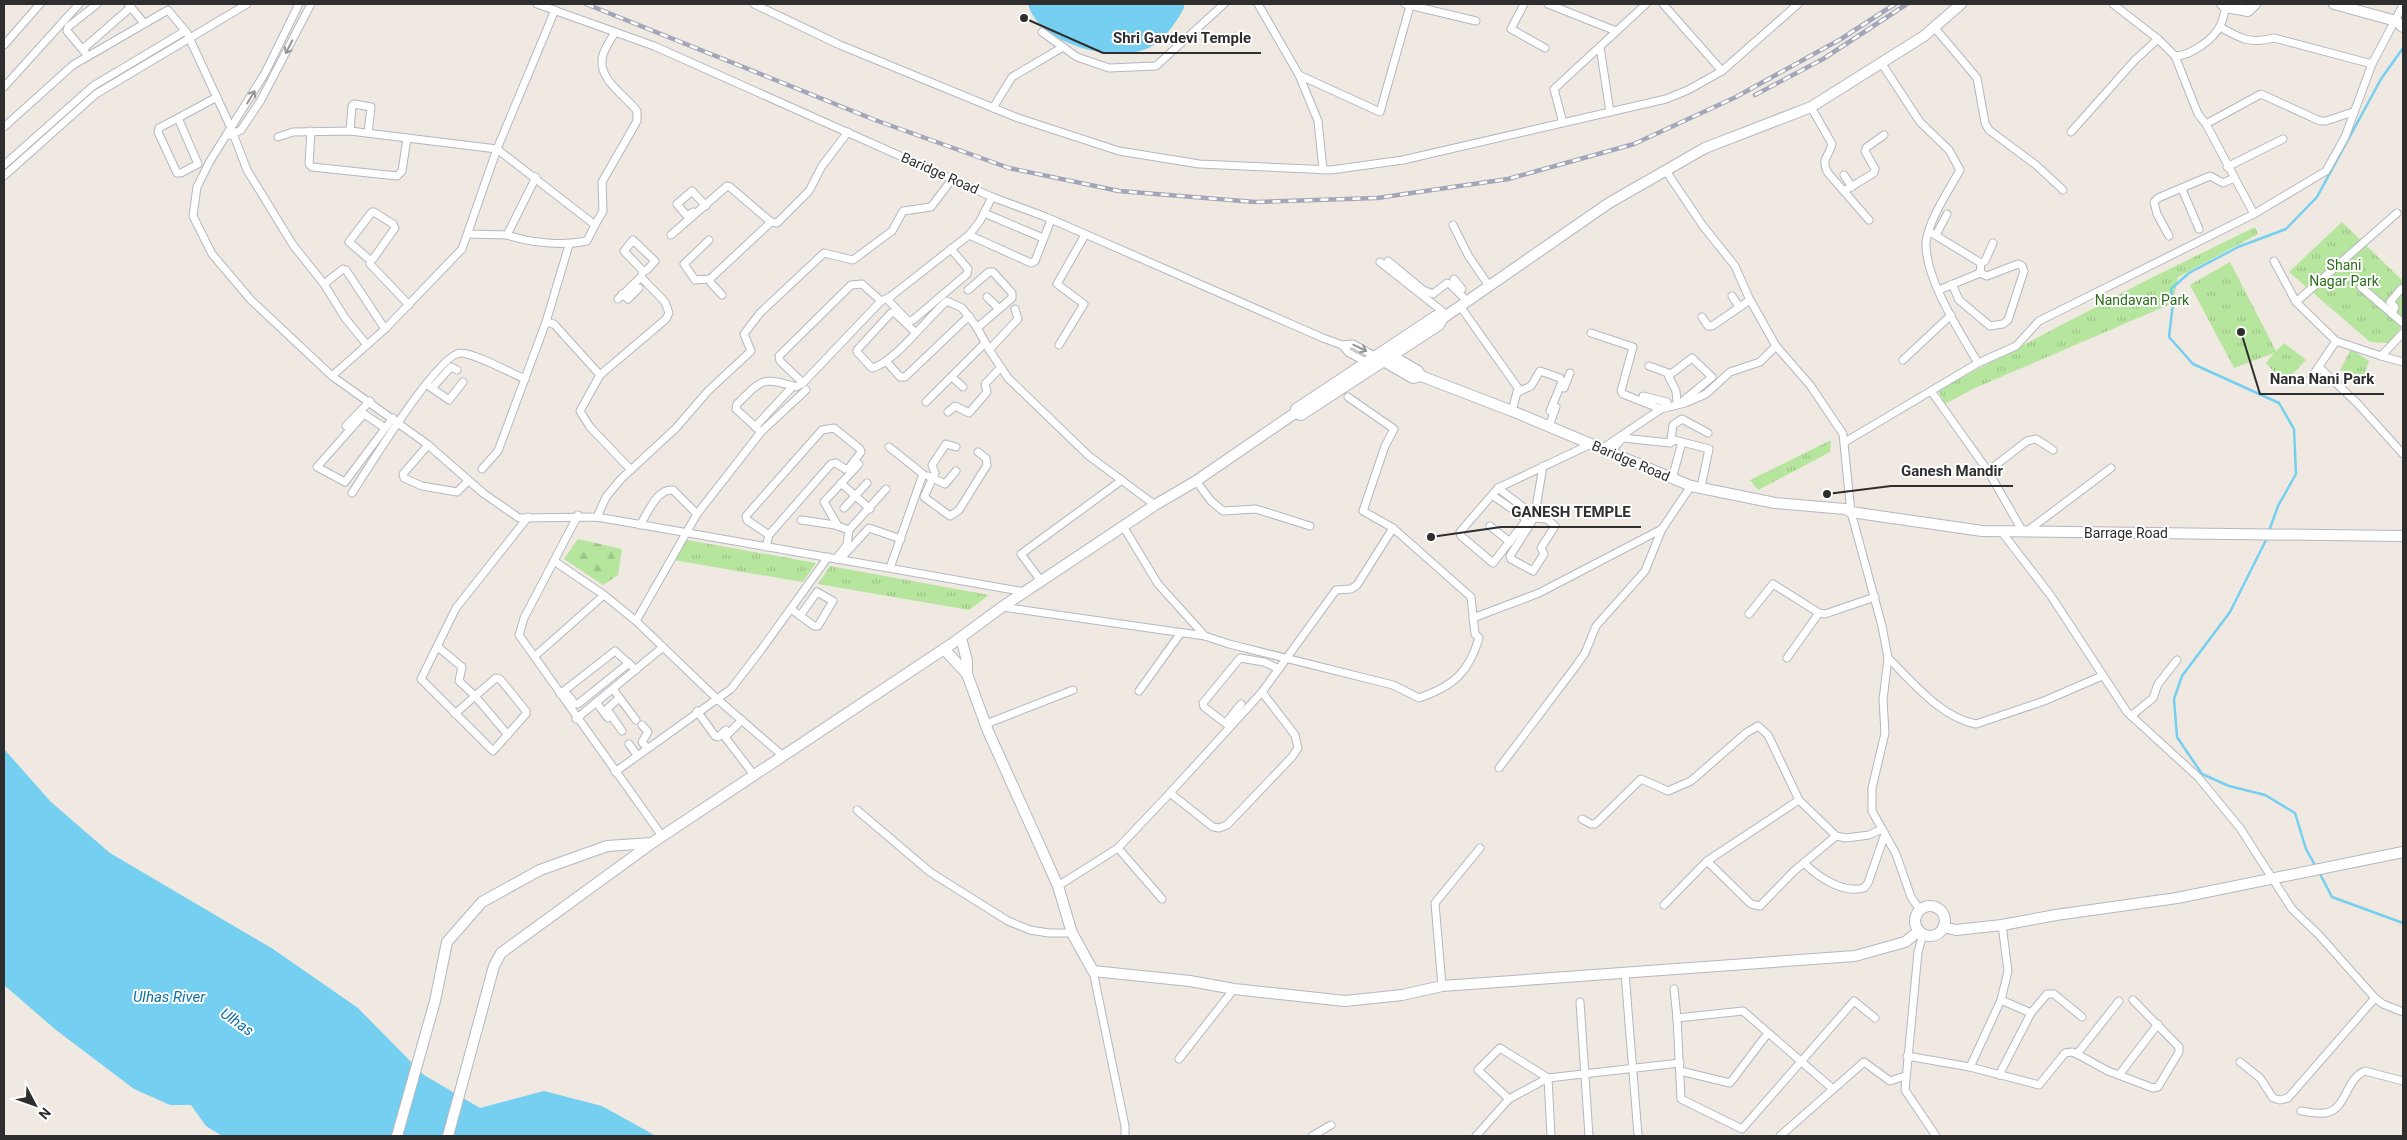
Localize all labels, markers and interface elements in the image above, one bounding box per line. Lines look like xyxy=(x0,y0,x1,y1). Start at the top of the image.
callout: Shri Gavdevi Temple xyxy=(1103,23,1261,53)
text: Shri Gavdevi Temple xyxy=(1113,29,1251,47)
one-way arrow xyxy=(284,40,294,55)
one-way arrow xyxy=(247,90,257,104)
street label: Baridge Road xyxy=(899,149,981,197)
park label: Shani Nagar Park xyxy=(2309,257,2380,289)
park label: Nandavan Park xyxy=(2095,292,2190,308)
one-way arrow xyxy=(1352,343,1367,353)
callout: Nana Nani Park xyxy=(2260,364,2384,394)
text: Nana Nani Park xyxy=(2270,370,2375,388)
street label: Baridge Road xyxy=(1590,437,1672,485)
callout: Ganesh Mandir xyxy=(1891,456,2013,486)
text: Ganesh Mandir xyxy=(1901,462,2004,480)
callout: GANESH TEMPLE xyxy=(1501,497,1641,527)
text: GANESH TEMPLE xyxy=(1511,503,1631,521)
street label: Barrage Road xyxy=(2084,525,2168,541)
water label: Ulhas River xyxy=(133,988,206,1006)
water label: Ulhas xyxy=(217,1004,257,1040)
north arrow xyxy=(10,1080,60,1130)
text: N xyxy=(36,1105,54,1123)

